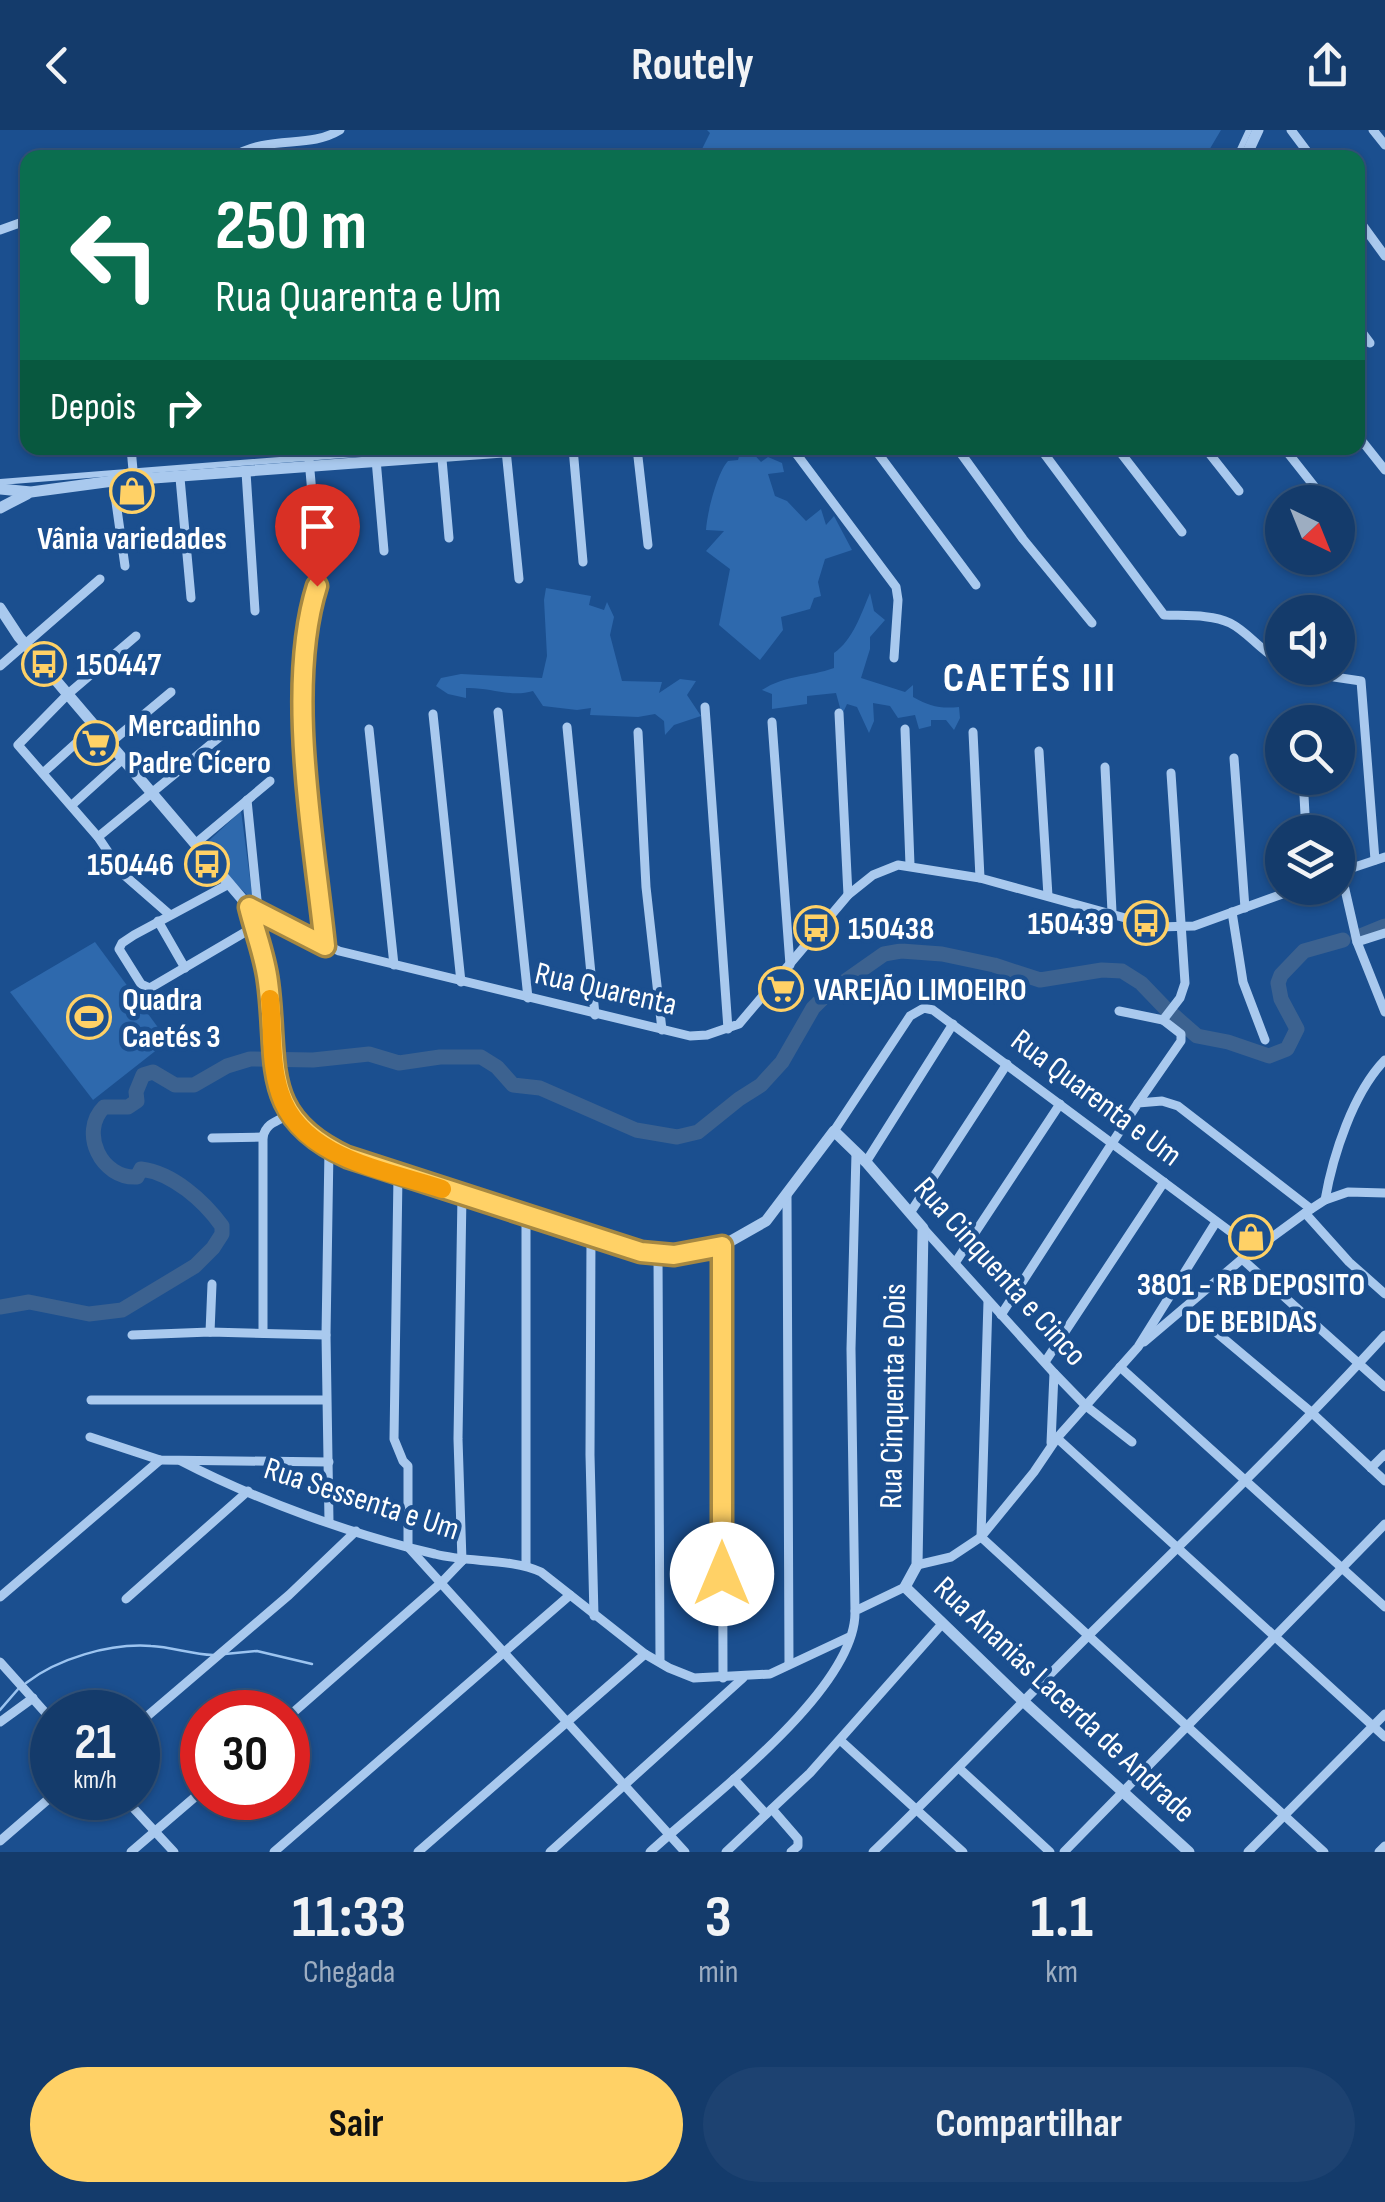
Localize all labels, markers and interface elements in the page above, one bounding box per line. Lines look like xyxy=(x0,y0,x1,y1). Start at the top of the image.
icon: back xyxy=(30,38,85,93)
text: Routely xyxy=(631,38,754,93)
icon: share xyxy=(1300,38,1355,93)
text: 250 m xyxy=(215,185,367,269)
icon: left xyxy=(50,190,180,320)
text: Rua Quarenta e Um xyxy=(215,270,502,325)
icon: right xyxy=(156,380,211,435)
text: Depois xyxy=(50,385,136,430)
shop icon: Vânia variedades xyxy=(109,468,155,514)
pin xyxy=(275,484,360,587)
north arrow xyxy=(1265,485,1355,575)
map controls xyxy=(1265,485,1355,905)
icon: arrive xyxy=(290,499,345,554)
place label: Vânia variedades xyxy=(37,520,227,559)
button: sound xyxy=(1265,595,1355,685)
bus stop icon: 150447 xyxy=(21,641,67,687)
place label: 150447 xyxy=(76,646,161,685)
district label: CAETÉS III xyxy=(943,653,1117,704)
button: search xyxy=(1265,705,1355,795)
place label: Mercadinho Padre Cícero xyxy=(128,707,271,783)
supermarket icon: Mercadinho Padre Cícero xyxy=(73,720,119,766)
button: layers xyxy=(1265,815,1355,905)
bus stop icon: 150446 xyxy=(184,841,230,887)
place label: 150446 xyxy=(87,846,174,885)
bus stop icon: 150439 xyxy=(1123,900,1169,946)
bus stop icon: 150438 xyxy=(793,905,839,951)
place label: 150439 xyxy=(1028,905,1114,944)
place label: 150438 xyxy=(848,910,934,949)
street label: Rua Quarenta xyxy=(531,954,680,1025)
supermarket icon: VAREJÃO LIMOEIRO xyxy=(758,966,804,1012)
place label: VAREJÃO LIMOEIRO xyxy=(814,971,1027,1010)
place label: Quadra Caetés 3 xyxy=(122,981,221,1057)
sports icon: Quadra Caetés 3 xyxy=(66,994,112,1040)
street label: Rua Quarenta e Um xyxy=(1003,1021,1189,1175)
street label: Rua Cinquenta e Cinco xyxy=(905,1170,1095,1374)
shop icon: 3801 - RB DEPOSITO DE BEBIDAS xyxy=(1228,1214,1274,1260)
place label: 3801 - RB DEPOSITO DE BEBIDAS xyxy=(1137,1266,1365,1342)
street label: Rua Cinquenta e Dois xyxy=(872,1283,915,1509)
street label: Rua Sessenta e Um xyxy=(259,1450,464,1549)
position arrow xyxy=(670,1522,774,1626)
street label: Rua Ananias Lacerda de Andrade xyxy=(925,1569,1203,1831)
speed limit sign: 30 xyxy=(180,1690,310,1820)
text: 21 xyxy=(74,1713,116,1773)
text: km/h xyxy=(73,1765,117,1796)
text: 11:33 xyxy=(292,1882,406,1954)
text: 3 xyxy=(705,1882,732,1954)
text: 1.1 xyxy=(1030,1882,1093,1954)
text: Chegada xyxy=(303,1953,395,1992)
text: min xyxy=(698,1953,738,1992)
text: km xyxy=(1045,1953,1078,1992)
button: Sair xyxy=(30,2067,683,2182)
button: Compartilhar xyxy=(703,2067,1355,2182)

